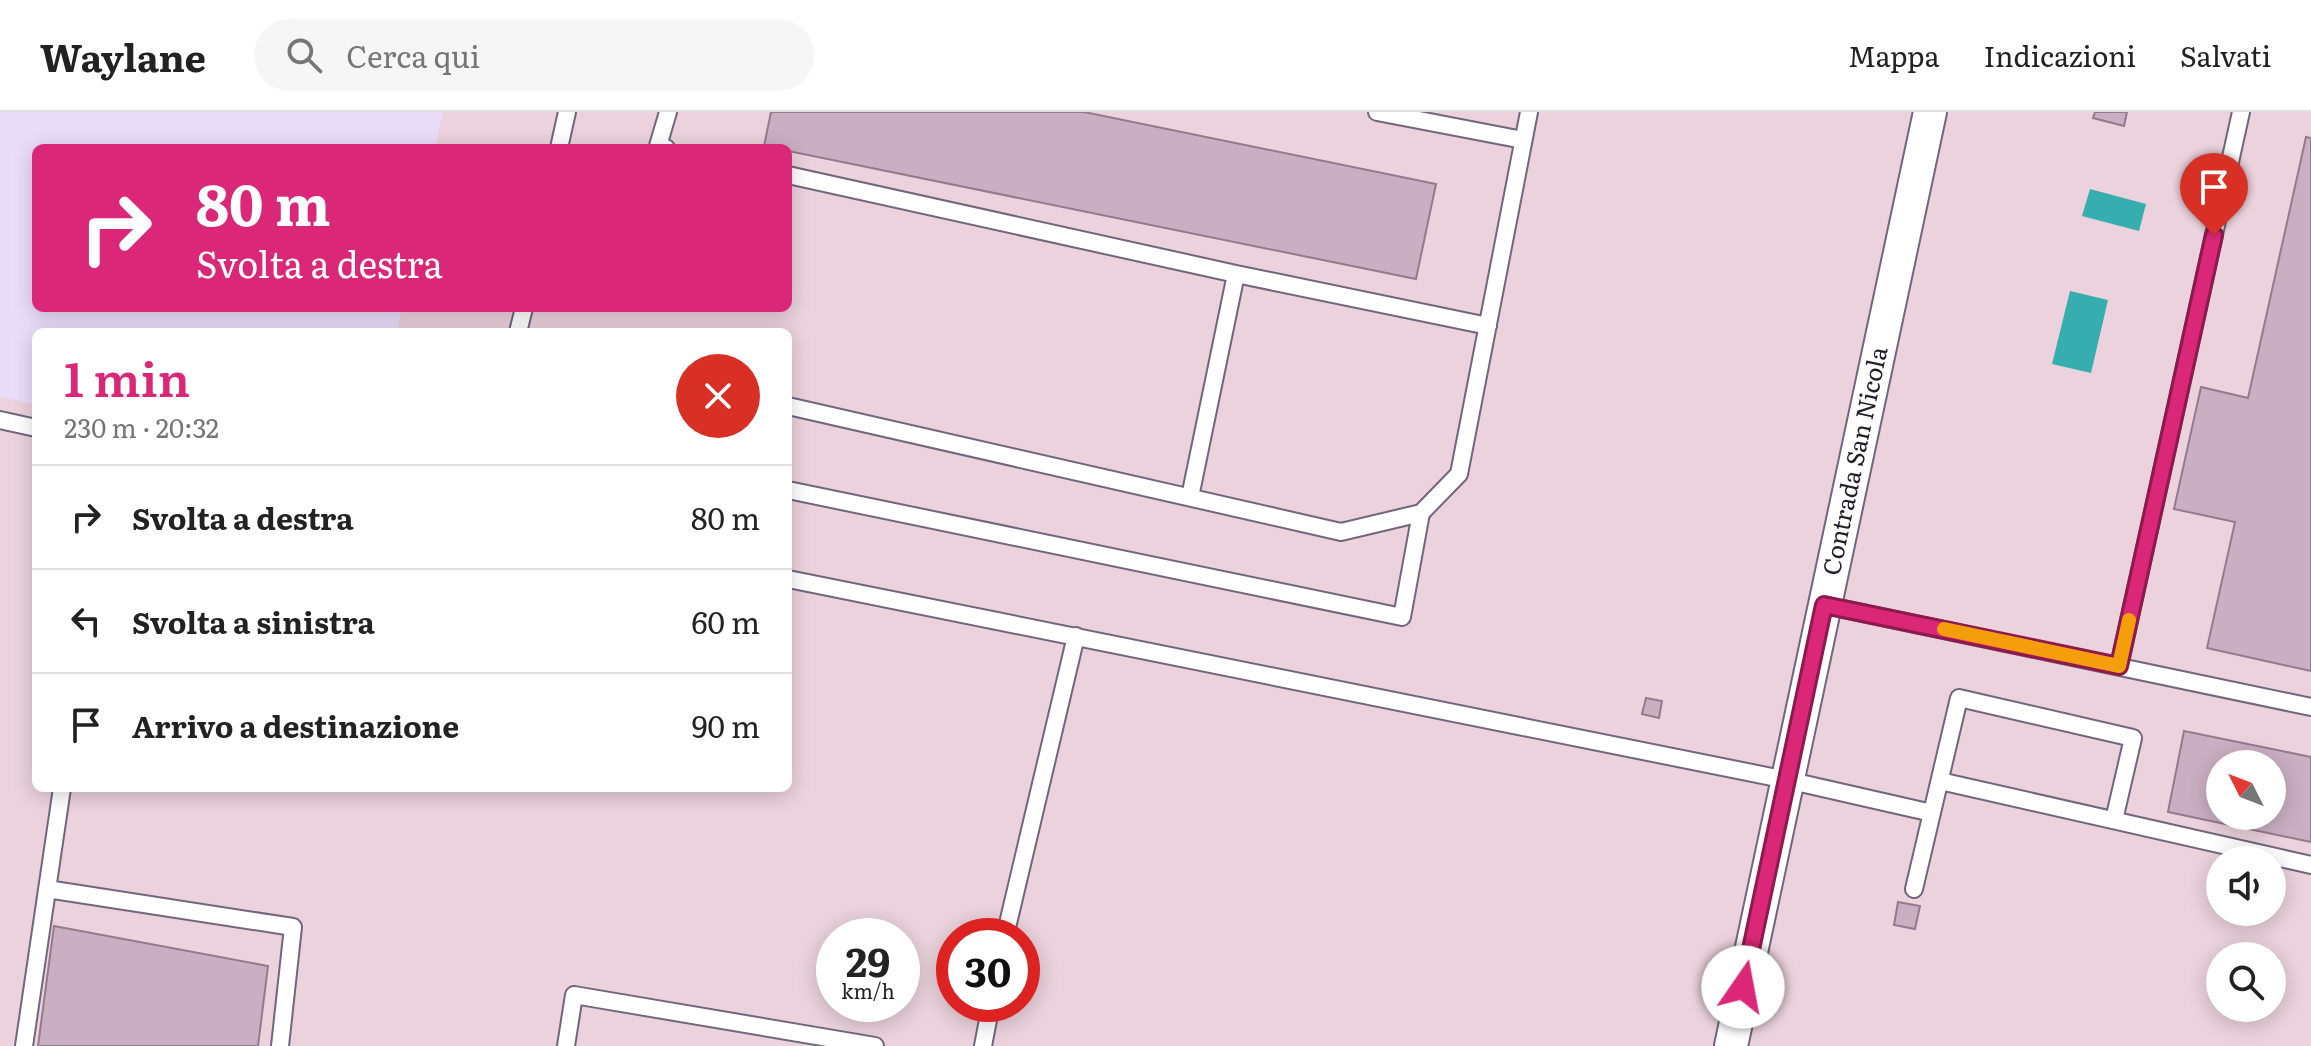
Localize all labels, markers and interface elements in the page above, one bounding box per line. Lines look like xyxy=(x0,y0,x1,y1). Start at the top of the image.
search box xyxy=(254,19,814,91)
text: Waylane xyxy=(40,27,206,84)
icon: search xyxy=(282,33,326,77)
text: Cerca qui xyxy=(346,33,480,77)
text: Mappa xyxy=(1848,34,1940,76)
text: Indicazioni xyxy=(1984,34,2136,76)
text: Salvati xyxy=(2180,34,2271,76)
pin xyxy=(2180,153,2248,235)
text: 80 m xyxy=(196,160,331,243)
icon: arrive xyxy=(2192,165,2236,209)
icon: right xyxy=(64,176,168,280)
text: Svolta a destra xyxy=(196,236,443,289)
text: 1 min xyxy=(64,341,190,412)
street label: Contrada San Nicola xyxy=(1812,343,1895,578)
button: close xyxy=(676,354,760,438)
text: 230 m · 20:32 xyxy=(64,407,219,446)
icon: right xyxy=(64,495,108,539)
text: Svolta a destra xyxy=(132,495,354,539)
text: 80 m xyxy=(691,495,760,539)
icon: left xyxy=(64,599,108,643)
text: Svolta a sinistra xyxy=(132,599,375,643)
text: 60 m xyxy=(691,599,760,643)
icon: arrive xyxy=(64,703,108,747)
text: Arrivo a destinazione xyxy=(132,703,459,747)
text: 90 m xyxy=(692,703,760,747)
north arrow xyxy=(2206,750,2286,830)
map controls xyxy=(2206,750,2286,1022)
button: sound xyxy=(2206,846,2286,926)
speed limit sign: 30 xyxy=(936,918,1040,1022)
text: 29 xyxy=(846,930,890,989)
button: search xyxy=(2206,942,2286,1022)
position arrow xyxy=(1701,945,1785,1029)
text: km/h xyxy=(841,975,895,1005)

